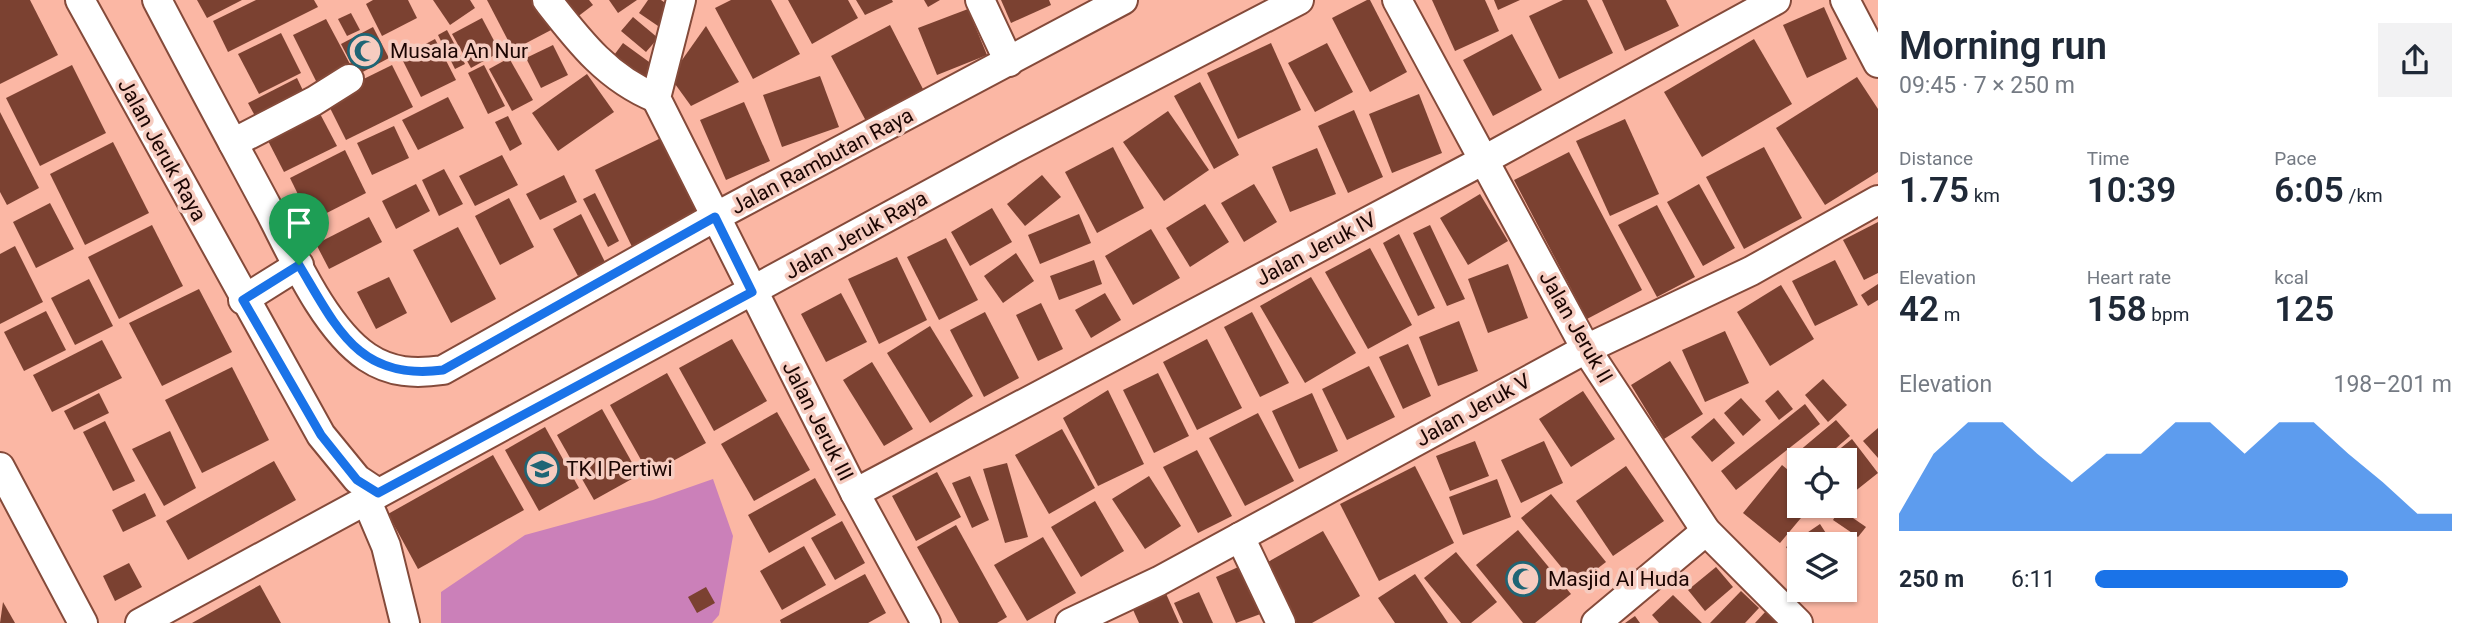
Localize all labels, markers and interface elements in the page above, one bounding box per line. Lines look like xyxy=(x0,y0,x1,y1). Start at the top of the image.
button: share xyxy=(2378,23,2452,97)
text: Morning run xyxy=(1899,24,2107,68)
mosque icon: Musala An Nur xyxy=(346,32,384,70)
place label: Musala An Nur xyxy=(390,39,528,63)
text: 09:45 · 7 × 250 m xyxy=(1899,72,2075,99)
street label: Jalan Jeruk Raya xyxy=(113,75,211,225)
street label: Jalan Rambutan Raya xyxy=(727,103,917,219)
text: Distance xyxy=(1899,147,1973,170)
text: Time xyxy=(2087,147,2129,170)
text: Pace xyxy=(2274,147,2317,170)
text: 1.75 xyxy=(1899,170,1969,211)
text: 10:39 xyxy=(2087,170,2176,211)
text: 6:05 xyxy=(2274,170,2344,211)
text: km xyxy=(1969,184,2000,207)
text: /km xyxy=(2344,184,2383,207)
street label: Jalan Jeruk Raya xyxy=(781,186,931,284)
pin xyxy=(269,193,329,265)
icon: arrive xyxy=(280,204,318,242)
street label: Jalan Jeruk IV xyxy=(1252,207,1381,291)
text: Elevation xyxy=(1899,266,1976,289)
text: Heart rate xyxy=(2087,266,2171,289)
text: kcal xyxy=(2274,266,2309,289)
street label: Jalan Jeruk II xyxy=(1534,267,1618,387)
text: 42 xyxy=(1899,289,1939,330)
text: 158 xyxy=(2087,289,2147,330)
text: 125 xyxy=(2274,289,2334,330)
text: m xyxy=(1939,303,1960,326)
text: bpm xyxy=(2147,303,2189,326)
street label: Jalan Jeruk III xyxy=(778,357,858,485)
street label: Jalan Jeruk V xyxy=(1412,368,1535,451)
text: Elevation xyxy=(1899,371,1992,398)
text: 198–201 m xyxy=(2333,371,2452,398)
map controls xyxy=(1787,448,1857,602)
button: locate xyxy=(1787,448,1857,518)
school or university icon: TK I Pertiwi xyxy=(523,450,561,488)
place label: TK I Pertiwi xyxy=(566,457,673,481)
button: layers xyxy=(1787,532,1857,602)
mosque icon: Masjid Al Huda xyxy=(1504,560,1542,598)
text: 250 m xyxy=(1899,566,1964,593)
text: 6:11 xyxy=(2011,566,2055,593)
place label: Masjid Al Huda xyxy=(1548,567,1690,591)

